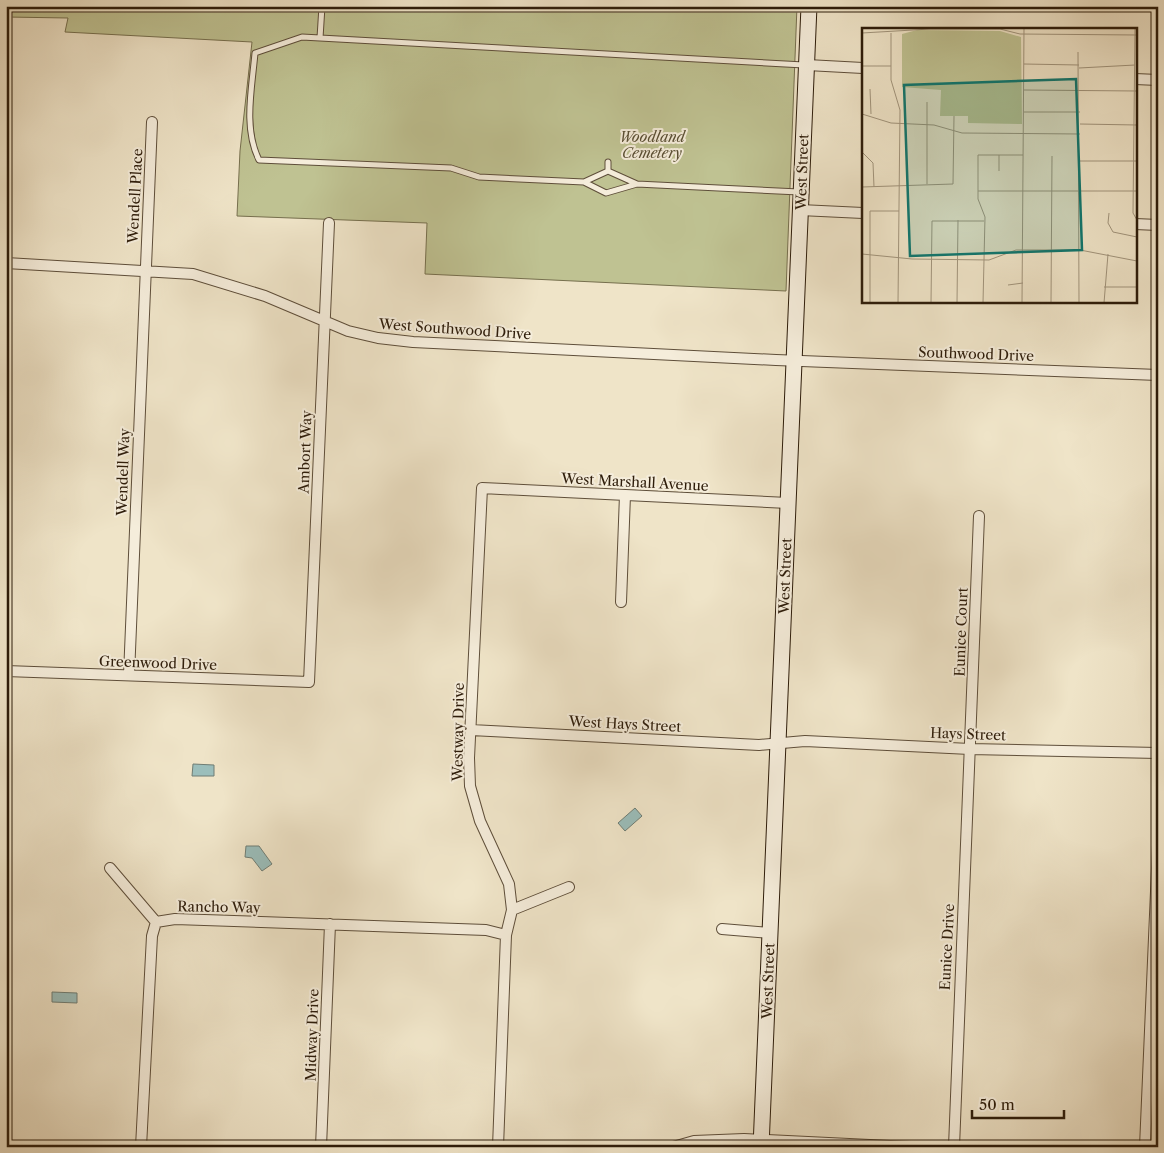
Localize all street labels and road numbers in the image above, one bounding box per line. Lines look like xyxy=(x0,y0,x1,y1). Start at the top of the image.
street label: West Street xyxy=(792,133,812,211)
street label: Wendell Place xyxy=(123,148,146,245)
street label: West Southwood Drive xyxy=(377,315,532,343)
street label: Southwood Drive xyxy=(918,343,1034,365)
street label: Ambort Way xyxy=(295,410,315,495)
street label: Wendell Way xyxy=(112,428,134,517)
street label: West Marshall Avenue xyxy=(560,469,709,495)
street label: West Street xyxy=(775,537,795,615)
street label: Eunice Court xyxy=(950,587,972,677)
street label: Greenwood Drive xyxy=(99,652,217,674)
street label: Westway Drive xyxy=(448,682,468,782)
street label: West Hays Street xyxy=(567,712,682,736)
street label: Hays Street xyxy=(930,724,1006,744)
street label: Rancho Way xyxy=(177,897,261,917)
street label: Eunice Drive xyxy=(936,903,958,991)
street label: West Street xyxy=(758,942,778,1020)
street label: Midway Drive xyxy=(301,988,323,1082)

